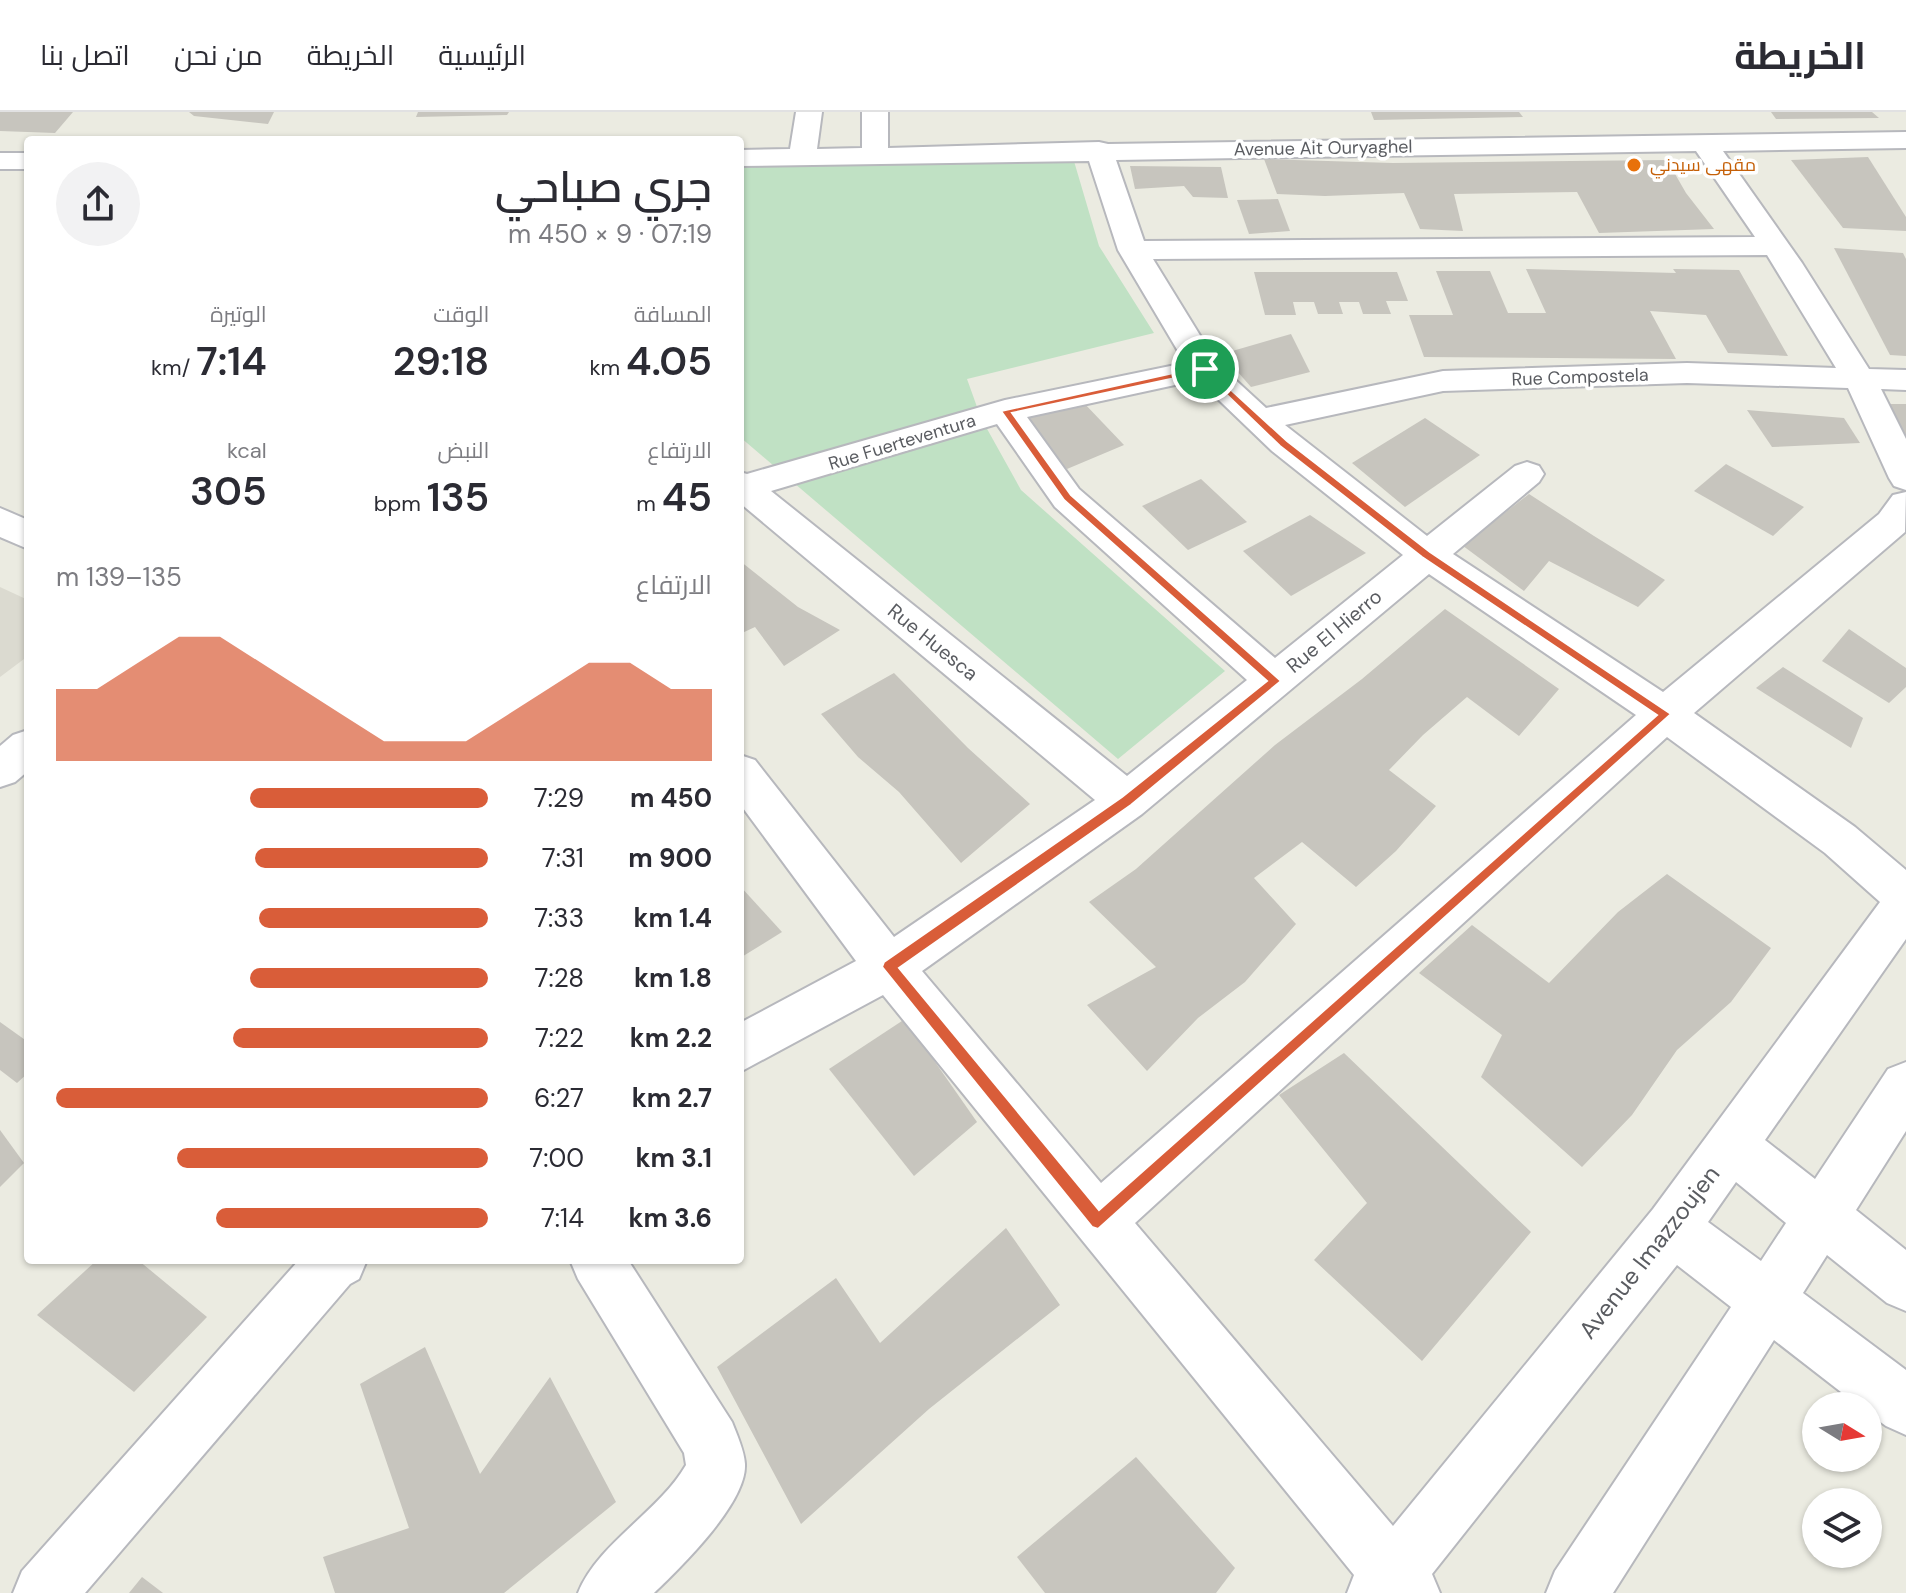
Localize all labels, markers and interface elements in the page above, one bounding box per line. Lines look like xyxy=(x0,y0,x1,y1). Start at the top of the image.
text: الخريطة xyxy=(1734,31,1866,81)
text: اتصل بنا xyxy=(40,37,130,74)
text: من نحن xyxy=(174,37,263,74)
text: الخريطة xyxy=(307,37,394,74)
text: الرئيسية xyxy=(438,37,526,74)
street label: Avenue Ait Ouryaghel xyxy=(1233,134,1413,162)
place label: مقهى سيدني xyxy=(1650,153,1756,179)
marker: مقهى سيدني xyxy=(1625,156,1643,174)
text: جري صباحي xyxy=(495,158,712,216)
button: share xyxy=(56,162,140,246)
text: 07:19 · 9 × 450 m xyxy=(508,217,712,251)
text: الوتيرة xyxy=(210,300,267,329)
text: الوقت xyxy=(433,300,489,329)
text: المسافة xyxy=(634,300,712,329)
text: 7:14 xyxy=(196,335,267,387)
text: 29:18 xyxy=(393,335,489,387)
text: 4.05 xyxy=(626,335,712,387)
pin xyxy=(1171,335,1239,403)
icon: arrive xyxy=(1183,347,1227,391)
text: /km xyxy=(151,353,196,382)
text: km xyxy=(589,353,626,382)
street label: Rue Compostela xyxy=(1511,363,1649,391)
street label: Rue Fuerteventura xyxy=(825,408,979,476)
text: kcal xyxy=(227,436,267,465)
text: النبض xyxy=(438,436,489,465)
text: الارتفاع xyxy=(648,436,712,465)
text: 305 xyxy=(190,465,267,517)
text: 135 xyxy=(427,471,489,523)
text: 45 xyxy=(662,471,712,523)
text: bpm xyxy=(374,489,427,518)
text: m xyxy=(636,489,662,518)
text: 135–139 m xyxy=(56,560,182,594)
text: الارتفاع xyxy=(636,568,712,602)
street label: Rue El Hierro xyxy=(1281,583,1387,679)
street label: Rue Huesca xyxy=(883,598,983,686)
text: 7:29 xyxy=(534,781,584,815)
text: 450 m xyxy=(630,781,712,815)
text: 7:31 xyxy=(542,841,584,875)
text: 900 m xyxy=(628,841,712,875)
text: 7:33 xyxy=(534,901,584,935)
text: 1.4 km xyxy=(633,901,712,935)
text: 7:28 xyxy=(535,961,584,995)
text: 1.8 km xyxy=(634,961,712,995)
text: 7:22 xyxy=(535,1021,584,1055)
text: 2.2 km xyxy=(630,1021,712,1055)
text: 6:27 xyxy=(534,1081,584,1115)
text: 2.7 km xyxy=(632,1081,712,1115)
text: 7:00 xyxy=(529,1141,584,1175)
text: 3.1 km xyxy=(636,1141,712,1175)
street label: Avenue Imazzoujen xyxy=(1572,1159,1726,1345)
text: 7:14 xyxy=(541,1201,584,1235)
text: 3.6 km xyxy=(628,1201,712,1235)
north arrow xyxy=(1802,1392,1882,1472)
map controls xyxy=(1802,1392,1882,1568)
button: layers xyxy=(1802,1488,1882,1568)

